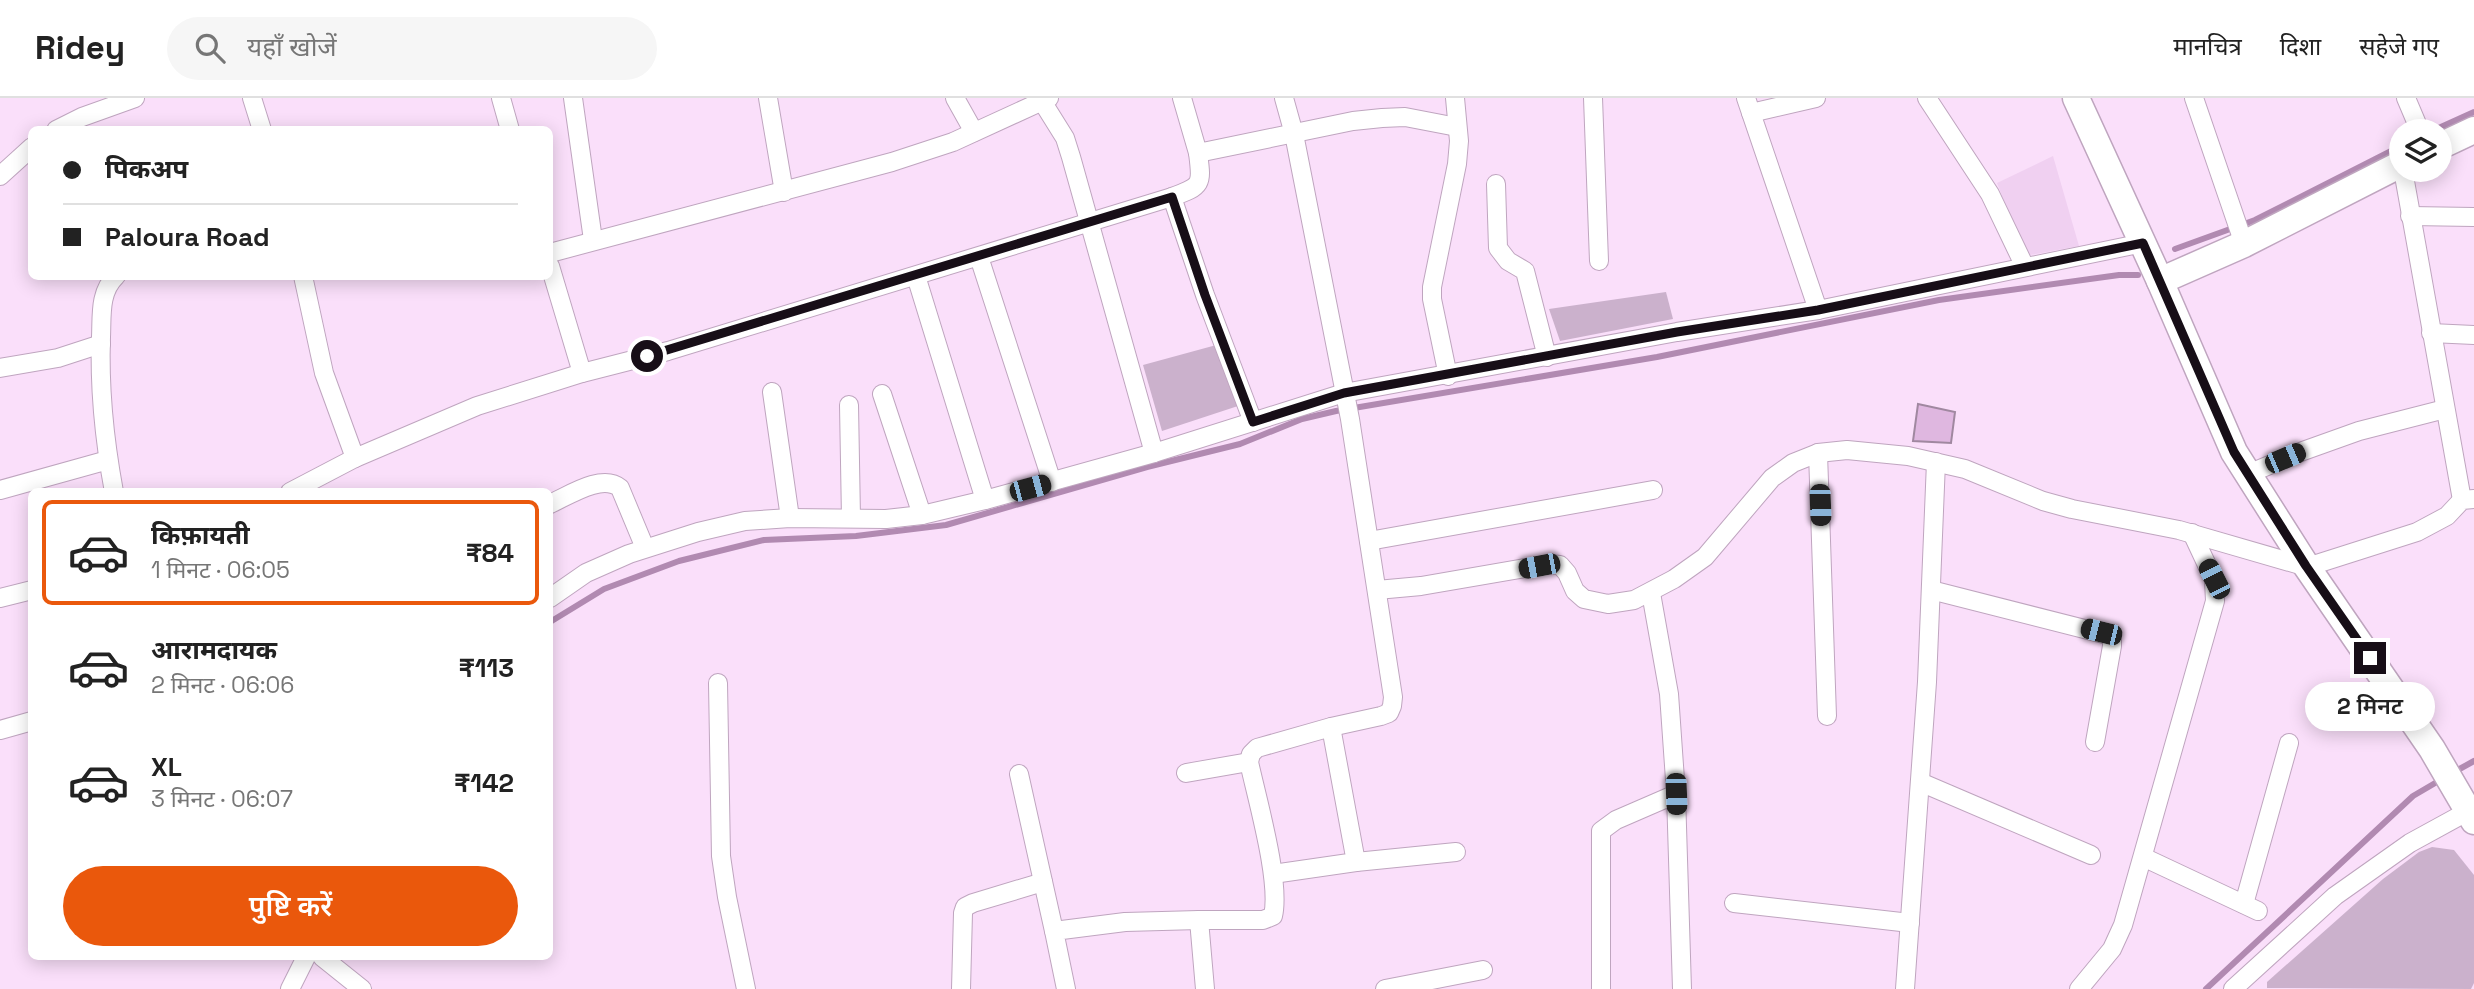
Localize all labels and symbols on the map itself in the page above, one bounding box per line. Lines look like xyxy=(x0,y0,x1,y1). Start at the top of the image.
route start xyxy=(631,340,663,372)
car xyxy=(2262,440,2309,476)
car xyxy=(1007,472,1054,504)
car xyxy=(1809,484,1832,526)
car xyxy=(1517,552,1562,580)
car xyxy=(2196,556,2233,602)
car xyxy=(2079,617,2124,647)
route end xyxy=(2354,642,2386,674)
callout: 2 मिनट xyxy=(2305,682,2435,732)
car xyxy=(1665,773,1688,815)

